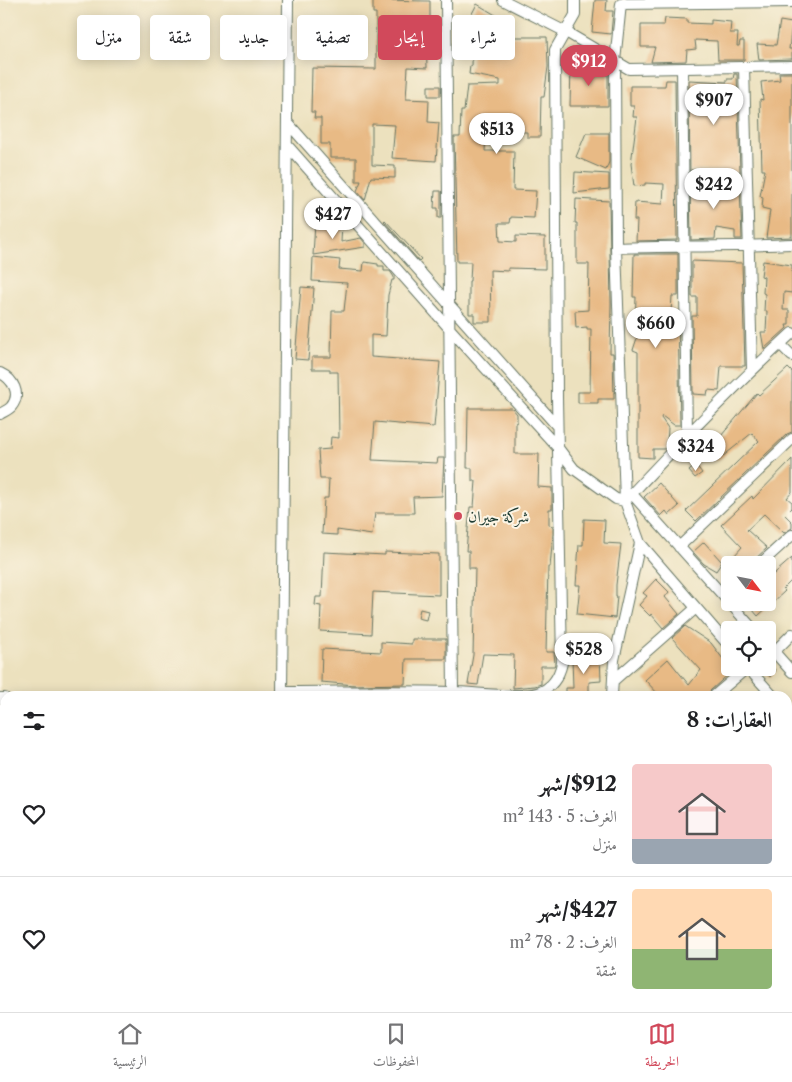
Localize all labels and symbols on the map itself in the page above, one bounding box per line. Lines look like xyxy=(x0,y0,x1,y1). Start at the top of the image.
pin: $912 xyxy=(559,44,619,87)
pin: $907 xyxy=(684,84,744,126)
pin: $513 xyxy=(467,112,527,155)
pin: $242 xyxy=(684,168,744,210)
pin: $427 xyxy=(303,198,363,240)
pin: $660 xyxy=(626,306,686,349)
pin: $324 xyxy=(666,430,726,472)
place label: شركة جيران xyxy=(468,506,529,527)
marker: شركة جيران xyxy=(452,510,464,522)
north arrow xyxy=(721,556,776,611)
pin: $528 xyxy=(554,632,614,675)

